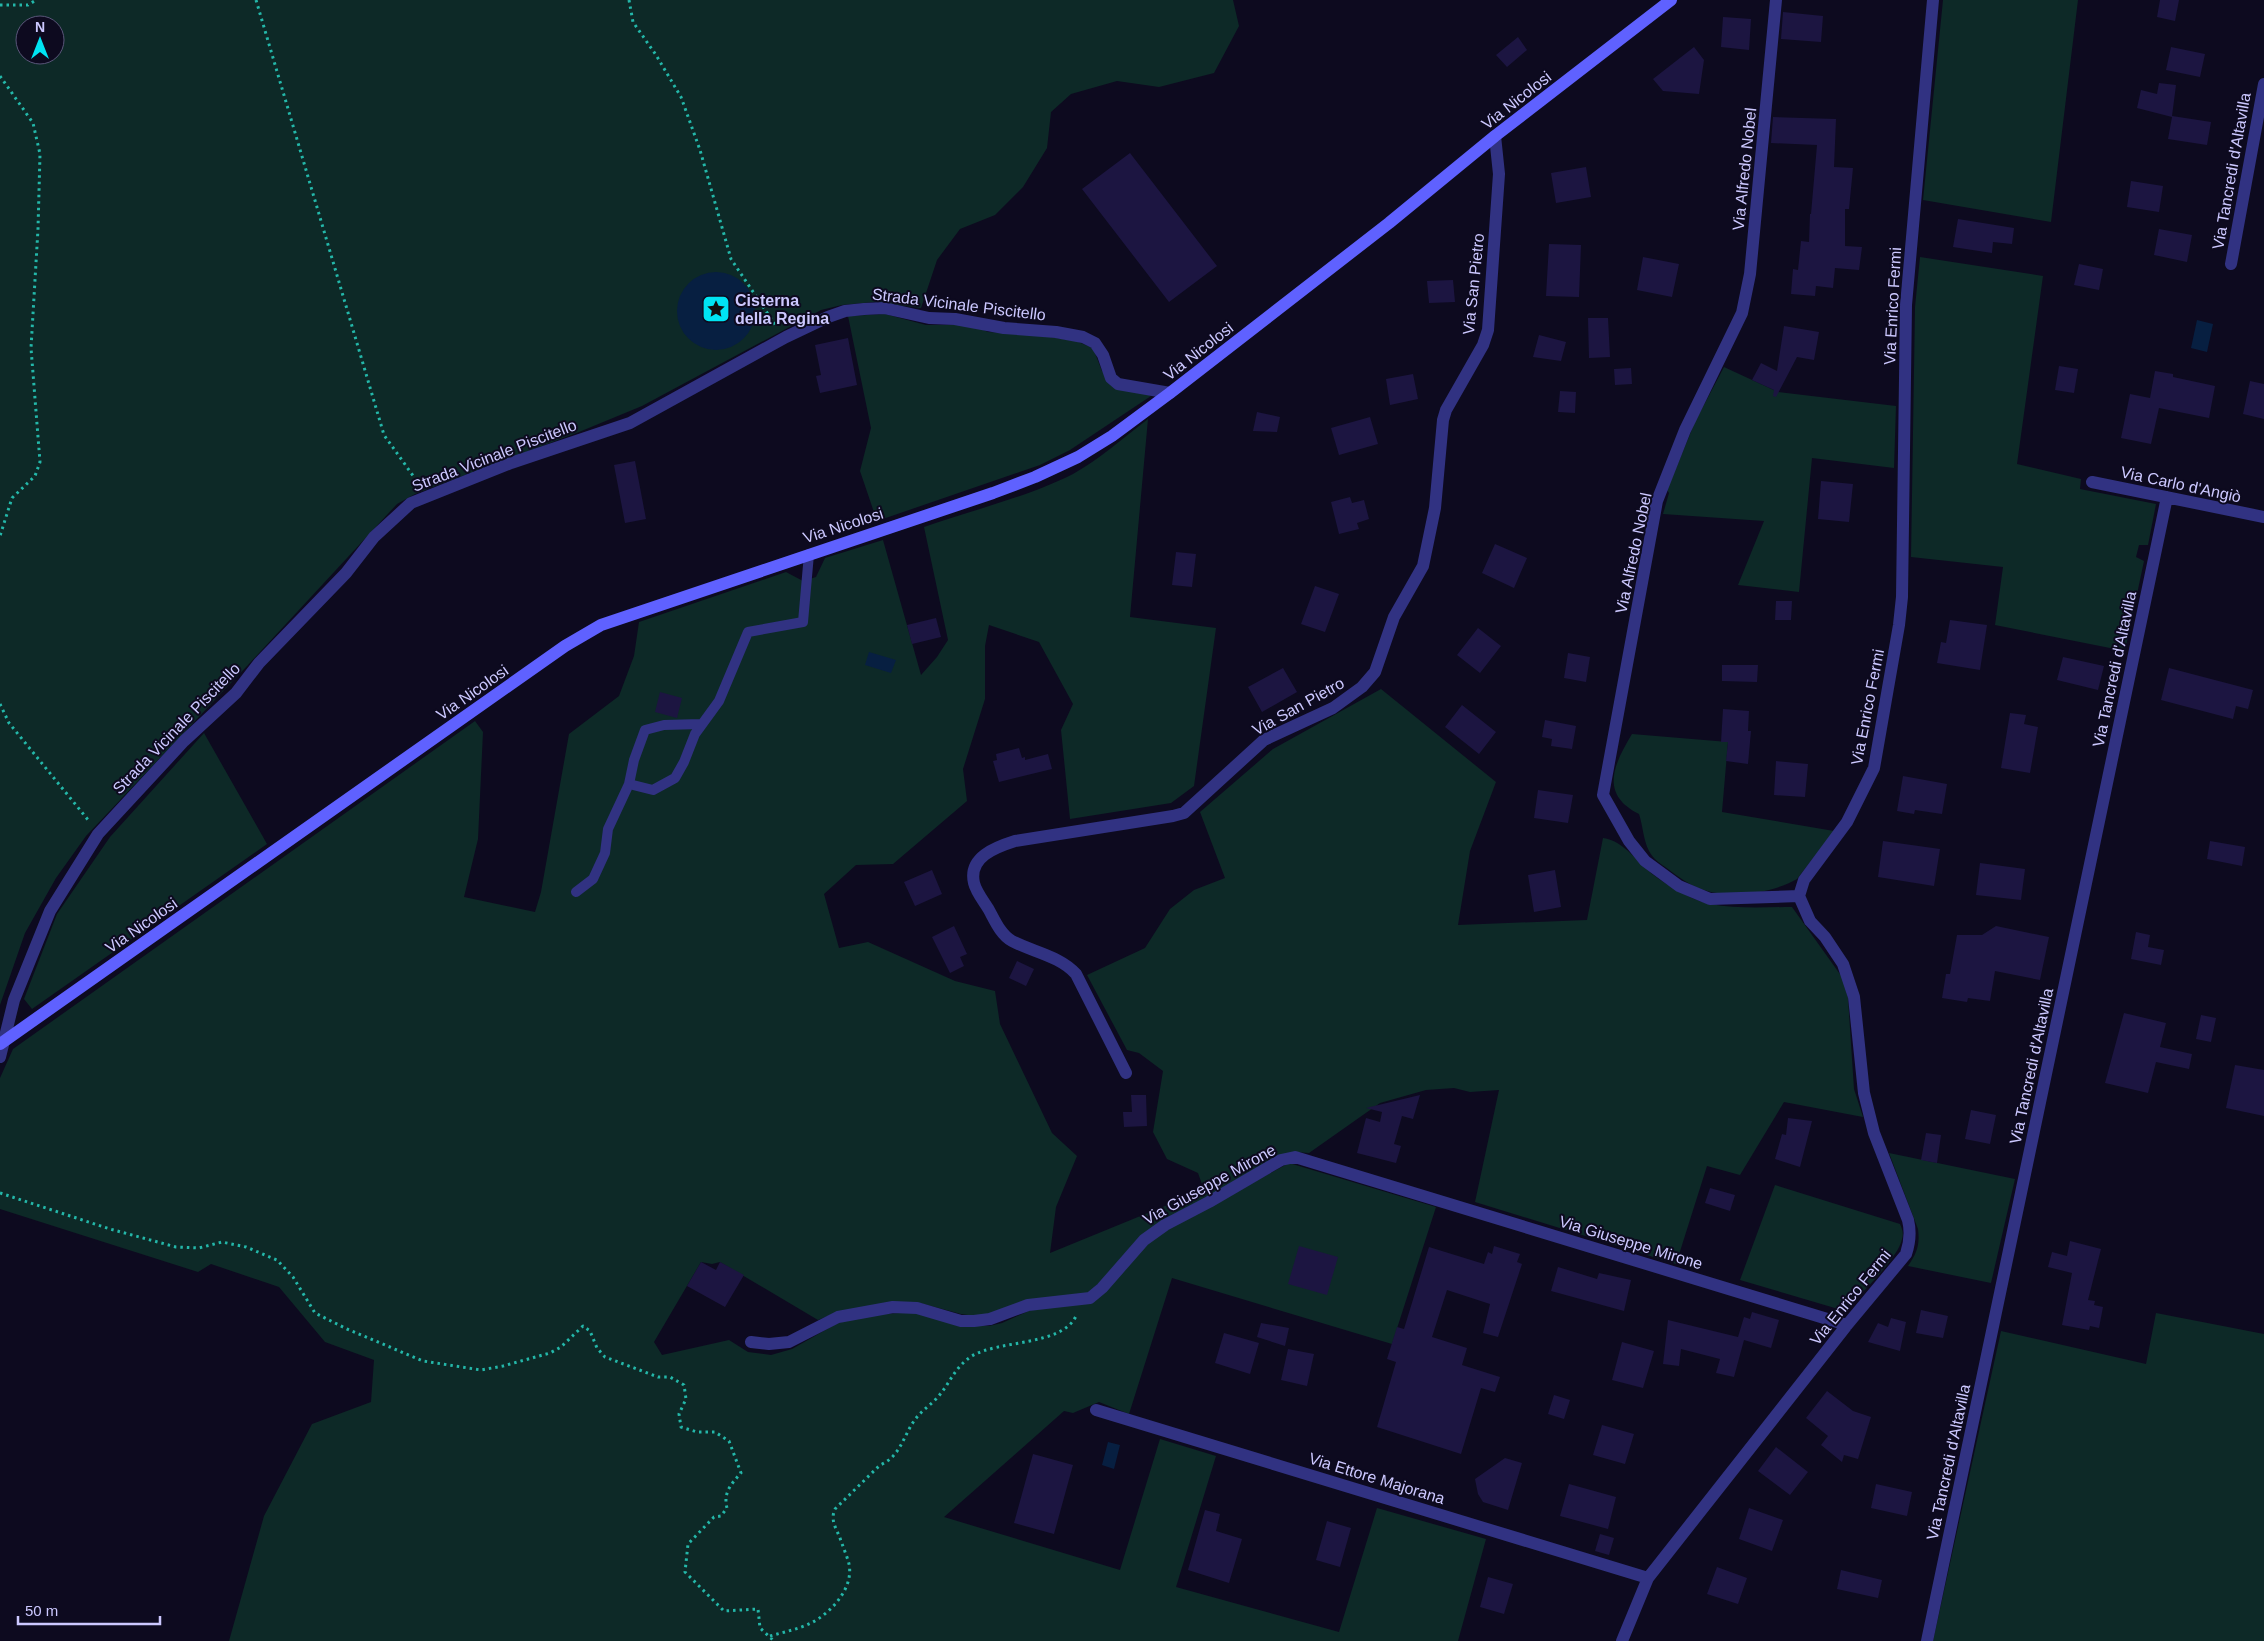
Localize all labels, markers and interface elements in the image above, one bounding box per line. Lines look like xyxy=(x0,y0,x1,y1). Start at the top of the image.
north arrow xyxy=(15,15,65,65)
text: N xyxy=(35,19,45,35)
street label: Via Nicolosi xyxy=(1478,68,1554,133)
street label: Via Tancredi d'Altavilla xyxy=(2209,91,2254,251)
street label: Via Alfredo Nobel xyxy=(1730,107,1759,231)
street label: Via San Pietro xyxy=(1460,232,1487,336)
street label: Via Enrico Fermi xyxy=(1881,247,1904,365)
street label: Strada Vicinale Piscitello xyxy=(871,285,1047,324)
place label: Cisterna della Regina xyxy=(735,292,829,327)
place icon: Cisterna della Regina xyxy=(701,294,731,324)
street label: Via Nicolosi xyxy=(1160,319,1236,384)
street label: Strada Vicinale Piscitello xyxy=(409,416,579,495)
street label: Via Carlo d'Angiò xyxy=(2119,463,2243,506)
street label: Via Alfredo Nobel xyxy=(1612,491,1655,615)
street label: Via Nicolosi xyxy=(801,505,885,546)
street label: Via Tancredi d'Altavilla xyxy=(2090,589,2139,749)
street label: Via Enrico Fermi xyxy=(1848,648,1887,767)
street label: Strada Vicinale Piscitello xyxy=(109,659,243,797)
street label: Via Nicolosi xyxy=(433,662,511,723)
street label: Via San Pietro xyxy=(1250,674,1347,739)
street label: Via Nicolosi xyxy=(102,895,180,956)
street label: Via Tancredi d'Altavilla xyxy=(2007,986,2056,1146)
street label: Via Giuseppe Mirone xyxy=(1140,1141,1279,1228)
street label: Via Giuseppe Mirone xyxy=(1557,1213,1705,1272)
street label: Via Enrico Fermi xyxy=(1807,1246,1894,1349)
street label: Via Tancredi d'Altavilla xyxy=(1924,1382,1973,1542)
street label: Via Ettore Majorana xyxy=(1307,1450,1447,1507)
scale bar xyxy=(18,1594,160,1626)
text: 50 m xyxy=(25,1602,58,1619)

